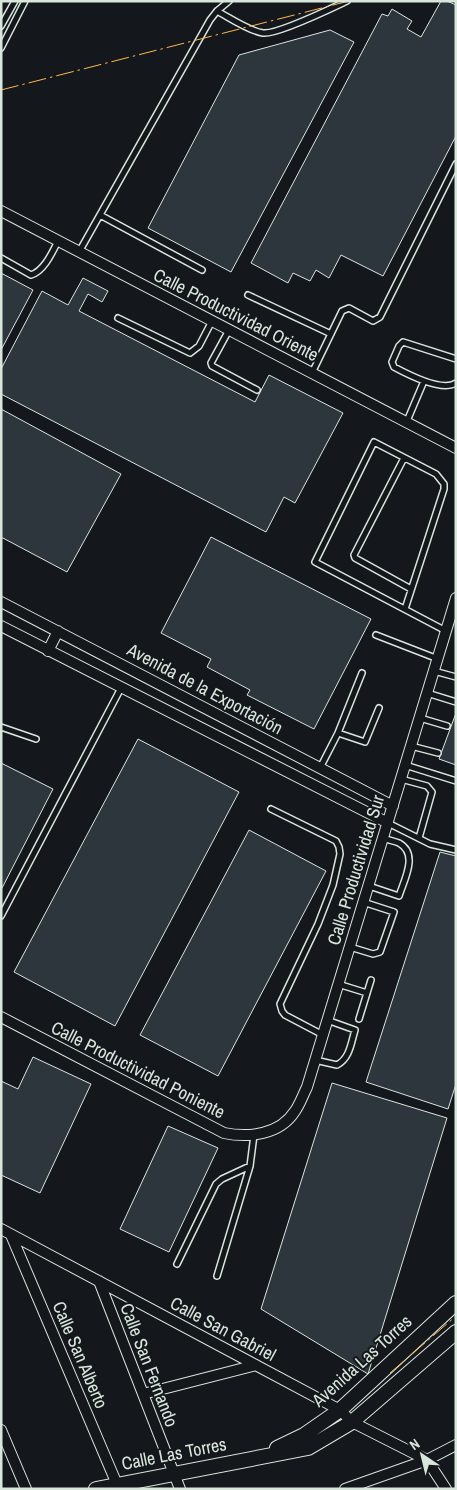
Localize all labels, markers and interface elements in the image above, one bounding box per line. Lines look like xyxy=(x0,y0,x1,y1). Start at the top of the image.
street label: Calle Productividad Oriente xyxy=(149,262,323,367)
street label: Avenida de la Exportación xyxy=(122,636,287,740)
street label: Calle Productividad Sur xyxy=(321,792,390,948)
street label: Calle Productividad Poniente xyxy=(47,1015,229,1124)
street label: Calle San Gabriel xyxy=(166,1290,281,1367)
street label: Calle San Alberto xyxy=(47,1297,114,1412)
street label: Calle San Fernando xyxy=(114,1299,185,1430)
street label: Avenida Las Torres xyxy=(305,1309,417,1413)
north arrow xyxy=(397,1430,447,1480)
street label: Calle Las Torres xyxy=(119,1431,229,1476)
text: N xyxy=(406,1435,423,1454)

